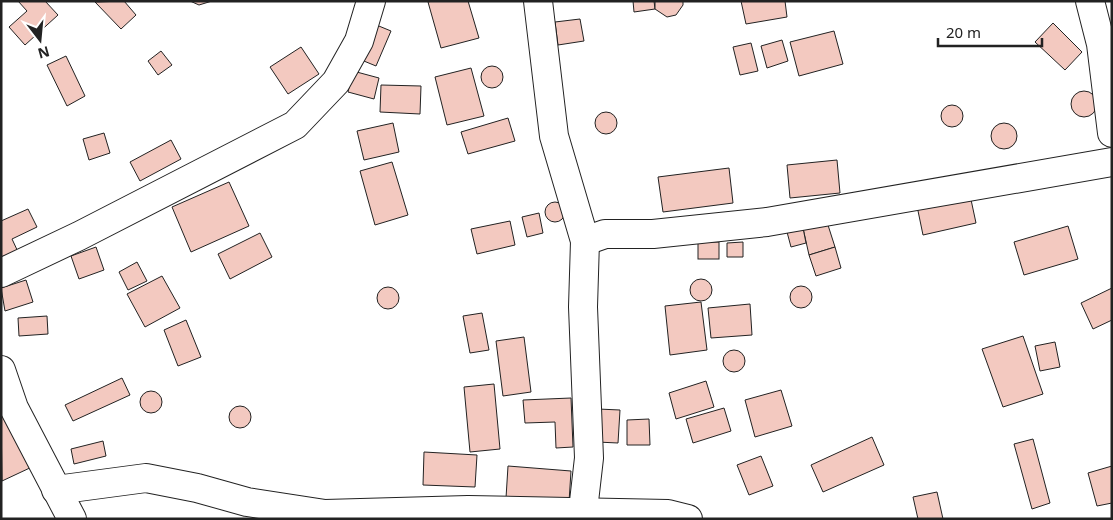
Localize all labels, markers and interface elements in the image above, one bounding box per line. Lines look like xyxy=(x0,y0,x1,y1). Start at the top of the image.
north arrow xyxy=(15,15,65,65)
scale bar xyxy=(938,15,1042,47)
text: 20 m xyxy=(946,22,981,42)
text: N xyxy=(36,42,52,64)

